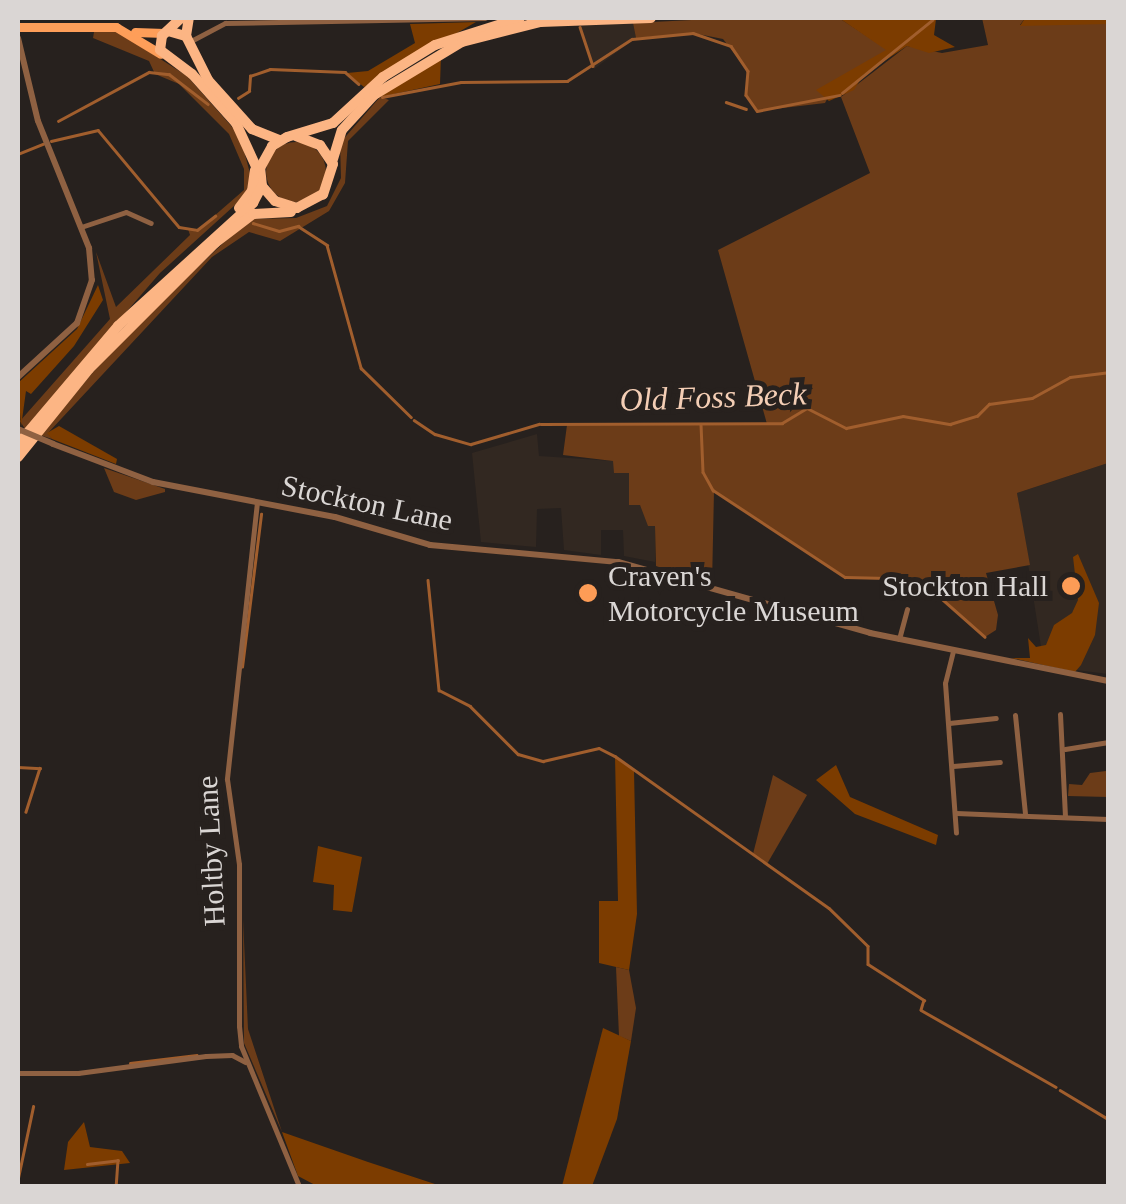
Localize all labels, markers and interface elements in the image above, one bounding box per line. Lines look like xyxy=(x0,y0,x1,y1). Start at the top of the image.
water label: Old Foss Beck xyxy=(619,375,807,419)
street label: Stockton Lane xyxy=(278,467,456,539)
place label: Craven's Motorcycle Museum xyxy=(608,558,859,628)
place label: Stockton Hall xyxy=(882,568,1048,604)
marker: Stockton Hall xyxy=(1058,573,1084,599)
marker: Craven's Motorcycle Museum xyxy=(577,582,599,604)
street label: Holtby Lane xyxy=(189,775,233,927)

